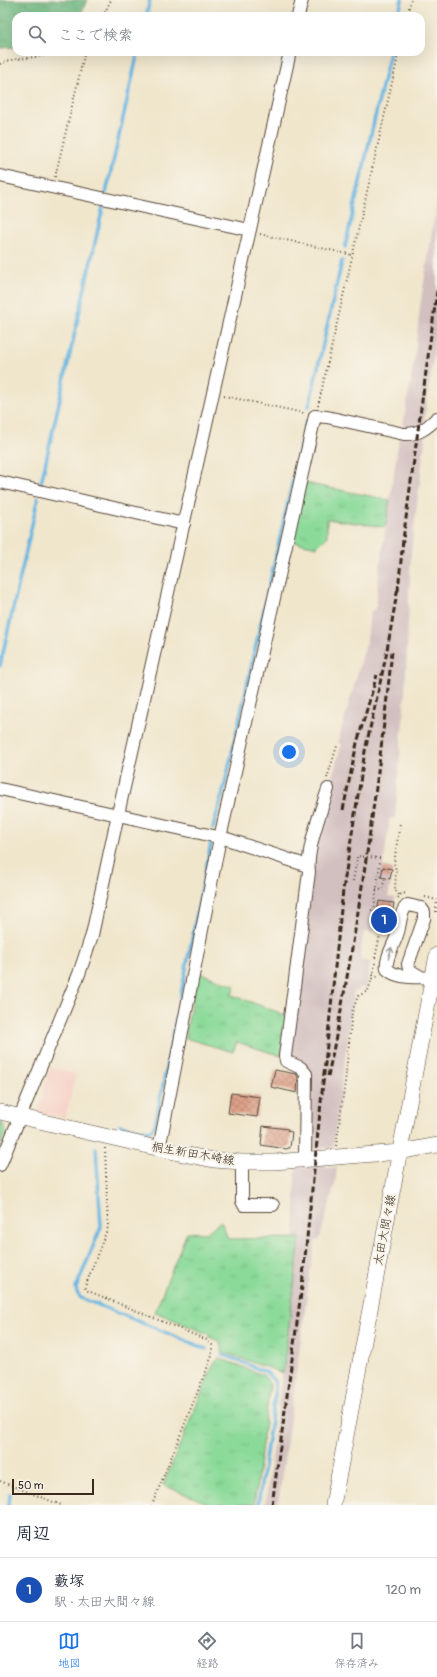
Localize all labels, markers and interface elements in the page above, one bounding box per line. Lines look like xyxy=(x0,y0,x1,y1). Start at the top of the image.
search box xyxy=(12,12,425,56)
icon: search xyxy=(26,23,48,45)
text: ここで検索 xyxy=(58,26,133,45)
your location xyxy=(279,742,299,762)
pin: 1 xyxy=(371,905,397,935)
one-way arrow xyxy=(387,947,394,960)
street label: 桐生新田木崎線 xyxy=(150,1139,236,1169)
street label: 太田大間々線 xyxy=(371,1193,399,1267)
scale bar xyxy=(12,1477,94,1496)
text: 50 m xyxy=(18,1479,44,1492)
text: 周辺 xyxy=(16,1523,50,1544)
text: 藪塚 xyxy=(54,1572,84,1591)
text: 1 xyxy=(26,1582,32,1598)
text: 120 m xyxy=(385,1582,421,1598)
text: 駅 · 太田大間々線 xyxy=(54,1594,155,1610)
tab: 地図 xyxy=(58,1630,80,1670)
tab: 経路 xyxy=(196,1630,218,1670)
tab: 保存済み xyxy=(335,1630,379,1670)

